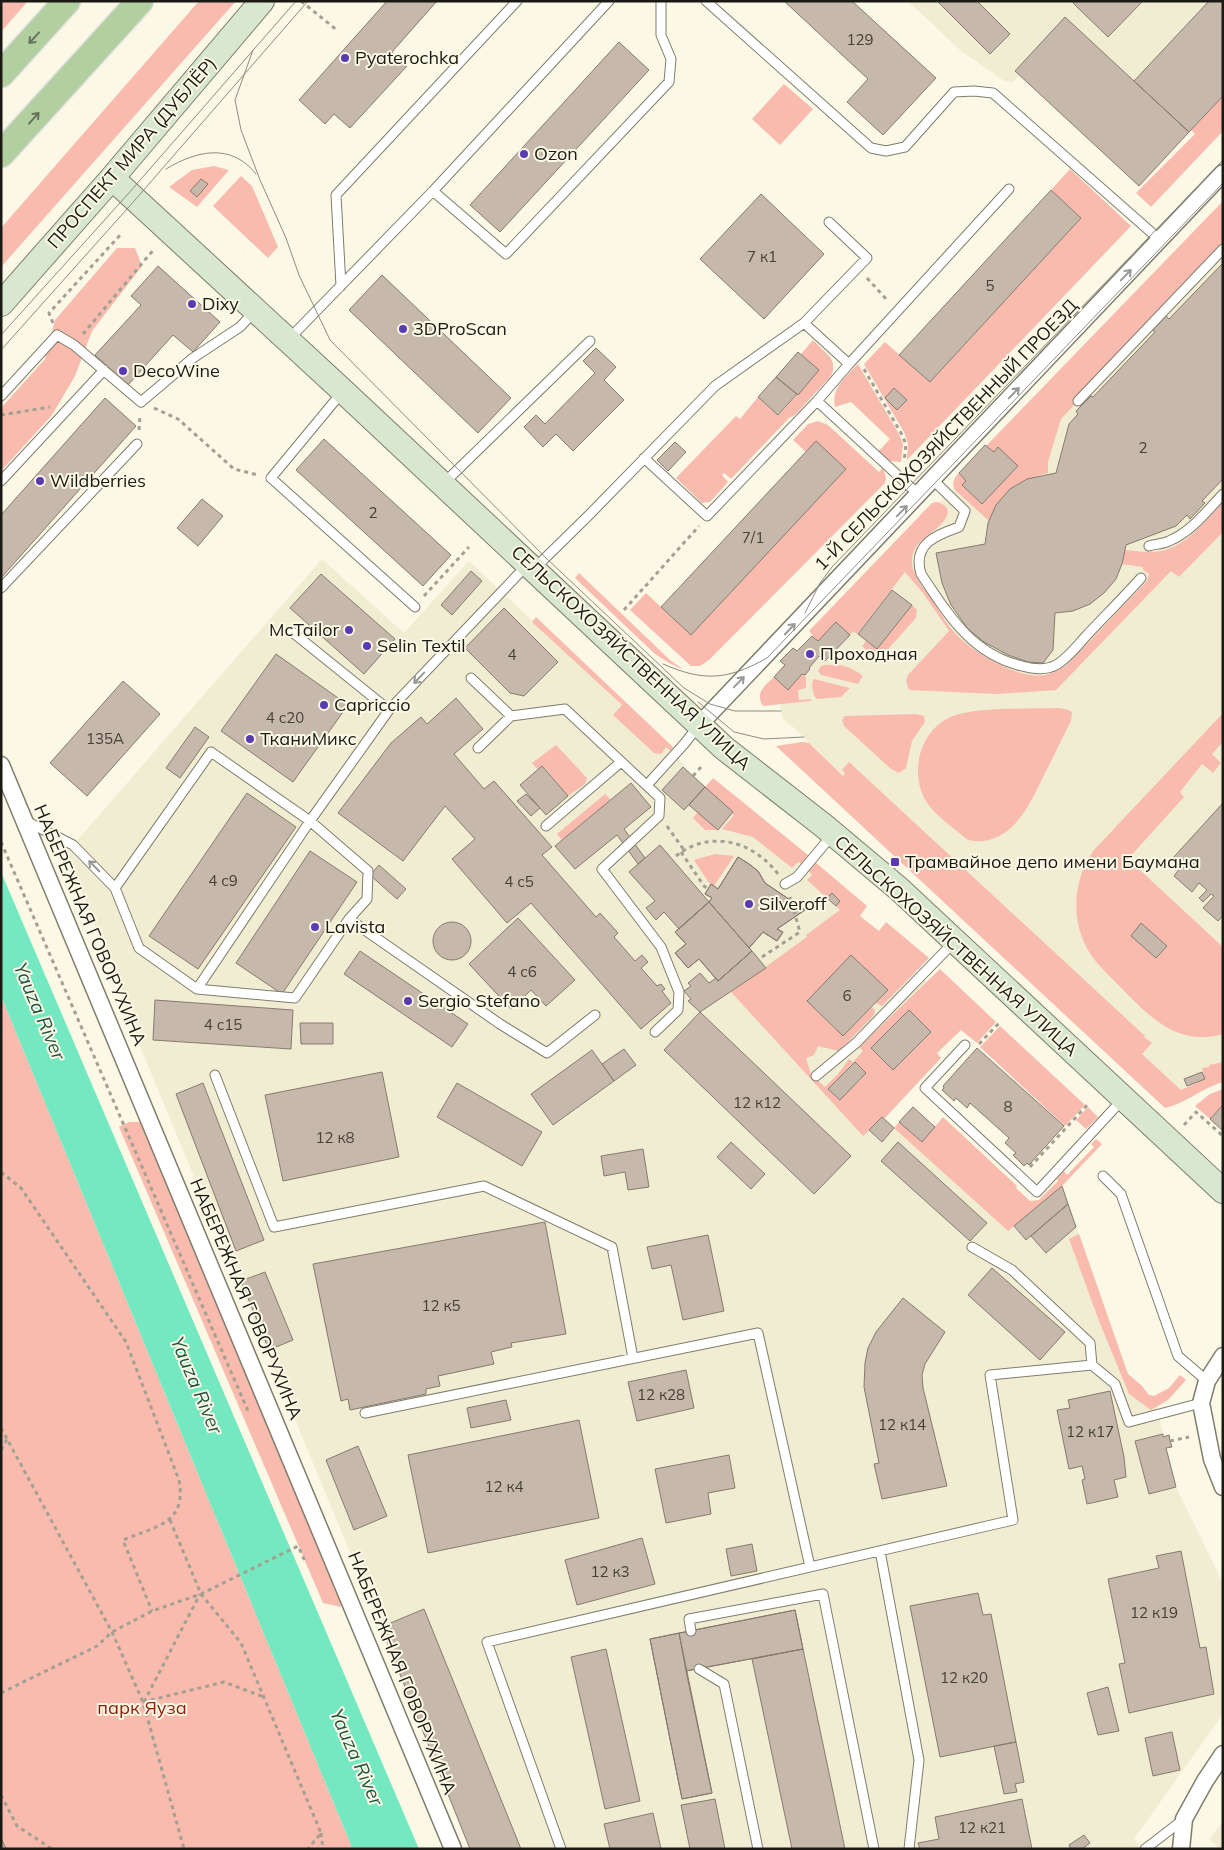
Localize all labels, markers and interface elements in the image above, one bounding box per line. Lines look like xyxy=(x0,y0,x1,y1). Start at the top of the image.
house number: 129 xyxy=(846,30,874,49)
one-way arrow xyxy=(29,31,40,44)
place label: Pyaterochka xyxy=(355,46,459,69)
street label: ПРОСПЕКТ МИРА (ДУБЛЁР) xyxy=(42,52,221,253)
marker: Pyaterochka xyxy=(339,52,351,64)
one-way arrow xyxy=(28,111,40,124)
place label: Ozon xyxy=(534,142,578,165)
marker: Ozon xyxy=(518,148,530,160)
house number: 7 к1 xyxy=(747,247,777,266)
one-way arrow xyxy=(1120,269,1132,282)
house number: 5 xyxy=(985,276,995,295)
place label: Dixy xyxy=(202,292,239,315)
street label: 1-Й СЕЛЬСКОХОЗЯЙСТВЕННЫЙ ПРОЕЗД xyxy=(809,294,1082,575)
marker: Dixy xyxy=(186,298,198,310)
place label: 3DProScan xyxy=(413,317,507,340)
marker: 3DProScan xyxy=(397,323,409,335)
place label: DecoWine xyxy=(133,359,220,382)
marker: DecoWine xyxy=(117,365,129,377)
one-way arrow xyxy=(1008,387,1020,400)
house number: 2 xyxy=(1138,438,1148,457)
place label: Wildberries xyxy=(50,469,146,492)
marker: Wildberries xyxy=(34,475,46,487)
house number: 2 xyxy=(368,503,378,522)
one-way arrow xyxy=(896,505,908,517)
house number: 7/1 xyxy=(742,528,764,547)
street label: СЕЛЬСКОХОЗЯЙСТВЕННАЯ УЛИЦА xyxy=(507,540,756,775)
place label: McTailor xyxy=(269,618,339,641)
one-way arrow xyxy=(784,622,796,635)
marker: McTailor xyxy=(343,624,355,636)
place label: Selin Textil xyxy=(377,634,466,657)
marker: Selin Textil xyxy=(361,640,373,652)
place label: Проходная xyxy=(820,642,918,665)
house number: 4 xyxy=(507,645,517,664)
marker: Проходная xyxy=(804,648,816,660)
one-way arrow xyxy=(413,672,425,684)
one-way arrow xyxy=(733,676,745,689)
place label: Capriccio xyxy=(334,693,411,716)
marker: Capriccio xyxy=(318,699,330,711)
house number: 4 с20 xyxy=(266,708,304,727)
place label: ТканиМикс xyxy=(260,727,357,750)
house number: 135А xyxy=(86,729,124,748)
marker: ТканиМикс xyxy=(244,733,256,745)
street label: НАБЕРЕЖНАЯ ГОВОРУХИНА xyxy=(29,801,152,1049)
street label: СЕЛЬСКОХОЗЯЙСТВЕННАЯ УЛИЦА xyxy=(830,830,1083,1061)
place label: Трамвайное депо имени Баумана xyxy=(905,850,1200,873)
marker: Трамвайное депо имени Баумана xyxy=(889,856,901,868)
one-way arrow xyxy=(88,860,100,873)
house number: 4 с9 xyxy=(208,871,238,890)
house number: 4 с5 xyxy=(504,872,534,891)
place label: Silveroff xyxy=(759,892,827,915)
marker: Silveroff xyxy=(743,898,755,910)
place label: Lavista xyxy=(325,915,385,938)
marker: Lavista xyxy=(309,921,321,933)
water label: Yauza River xyxy=(9,959,72,1064)
house number: 4 c6 xyxy=(507,962,537,981)
house number: 6 xyxy=(842,986,852,1005)
place label: Sergio Stefano xyxy=(418,989,540,1012)
marker: Sergio Stefano xyxy=(402,995,414,1007)
house number: 4 с15 xyxy=(204,1015,242,1034)
house number: 12 к12 xyxy=(733,1093,781,1112)
house number: 8 xyxy=(1003,1097,1013,1116)
house number: 12 к8 xyxy=(316,1128,355,1147)
street label: НАБЕРЕЖНАЯ ГОВОРУХИНА xyxy=(185,1175,308,1423)
house number: 12 к5 xyxy=(422,1296,461,1315)
water label: Yauza River xyxy=(166,1333,229,1438)
house number: 12 к28 xyxy=(637,1385,685,1404)
house number: 12 к14 xyxy=(878,1415,926,1434)
house number: 12 к17 xyxy=(1066,1422,1114,1441)
house number: 12 к4 xyxy=(485,1477,524,1496)
street label: НАБЕРЕЖНАЯ ГОВОРУХИНА xyxy=(343,1548,462,1798)
house number: 12 к3 xyxy=(591,1562,630,1581)
house number: 12 к19 xyxy=(1130,1603,1178,1622)
house number: 12 к20 xyxy=(940,1668,988,1687)
park label: парк Яуза xyxy=(97,1696,187,1719)
water label: Yauza River xyxy=(325,1705,389,1810)
house number: 12 к21 xyxy=(958,1818,1006,1837)

